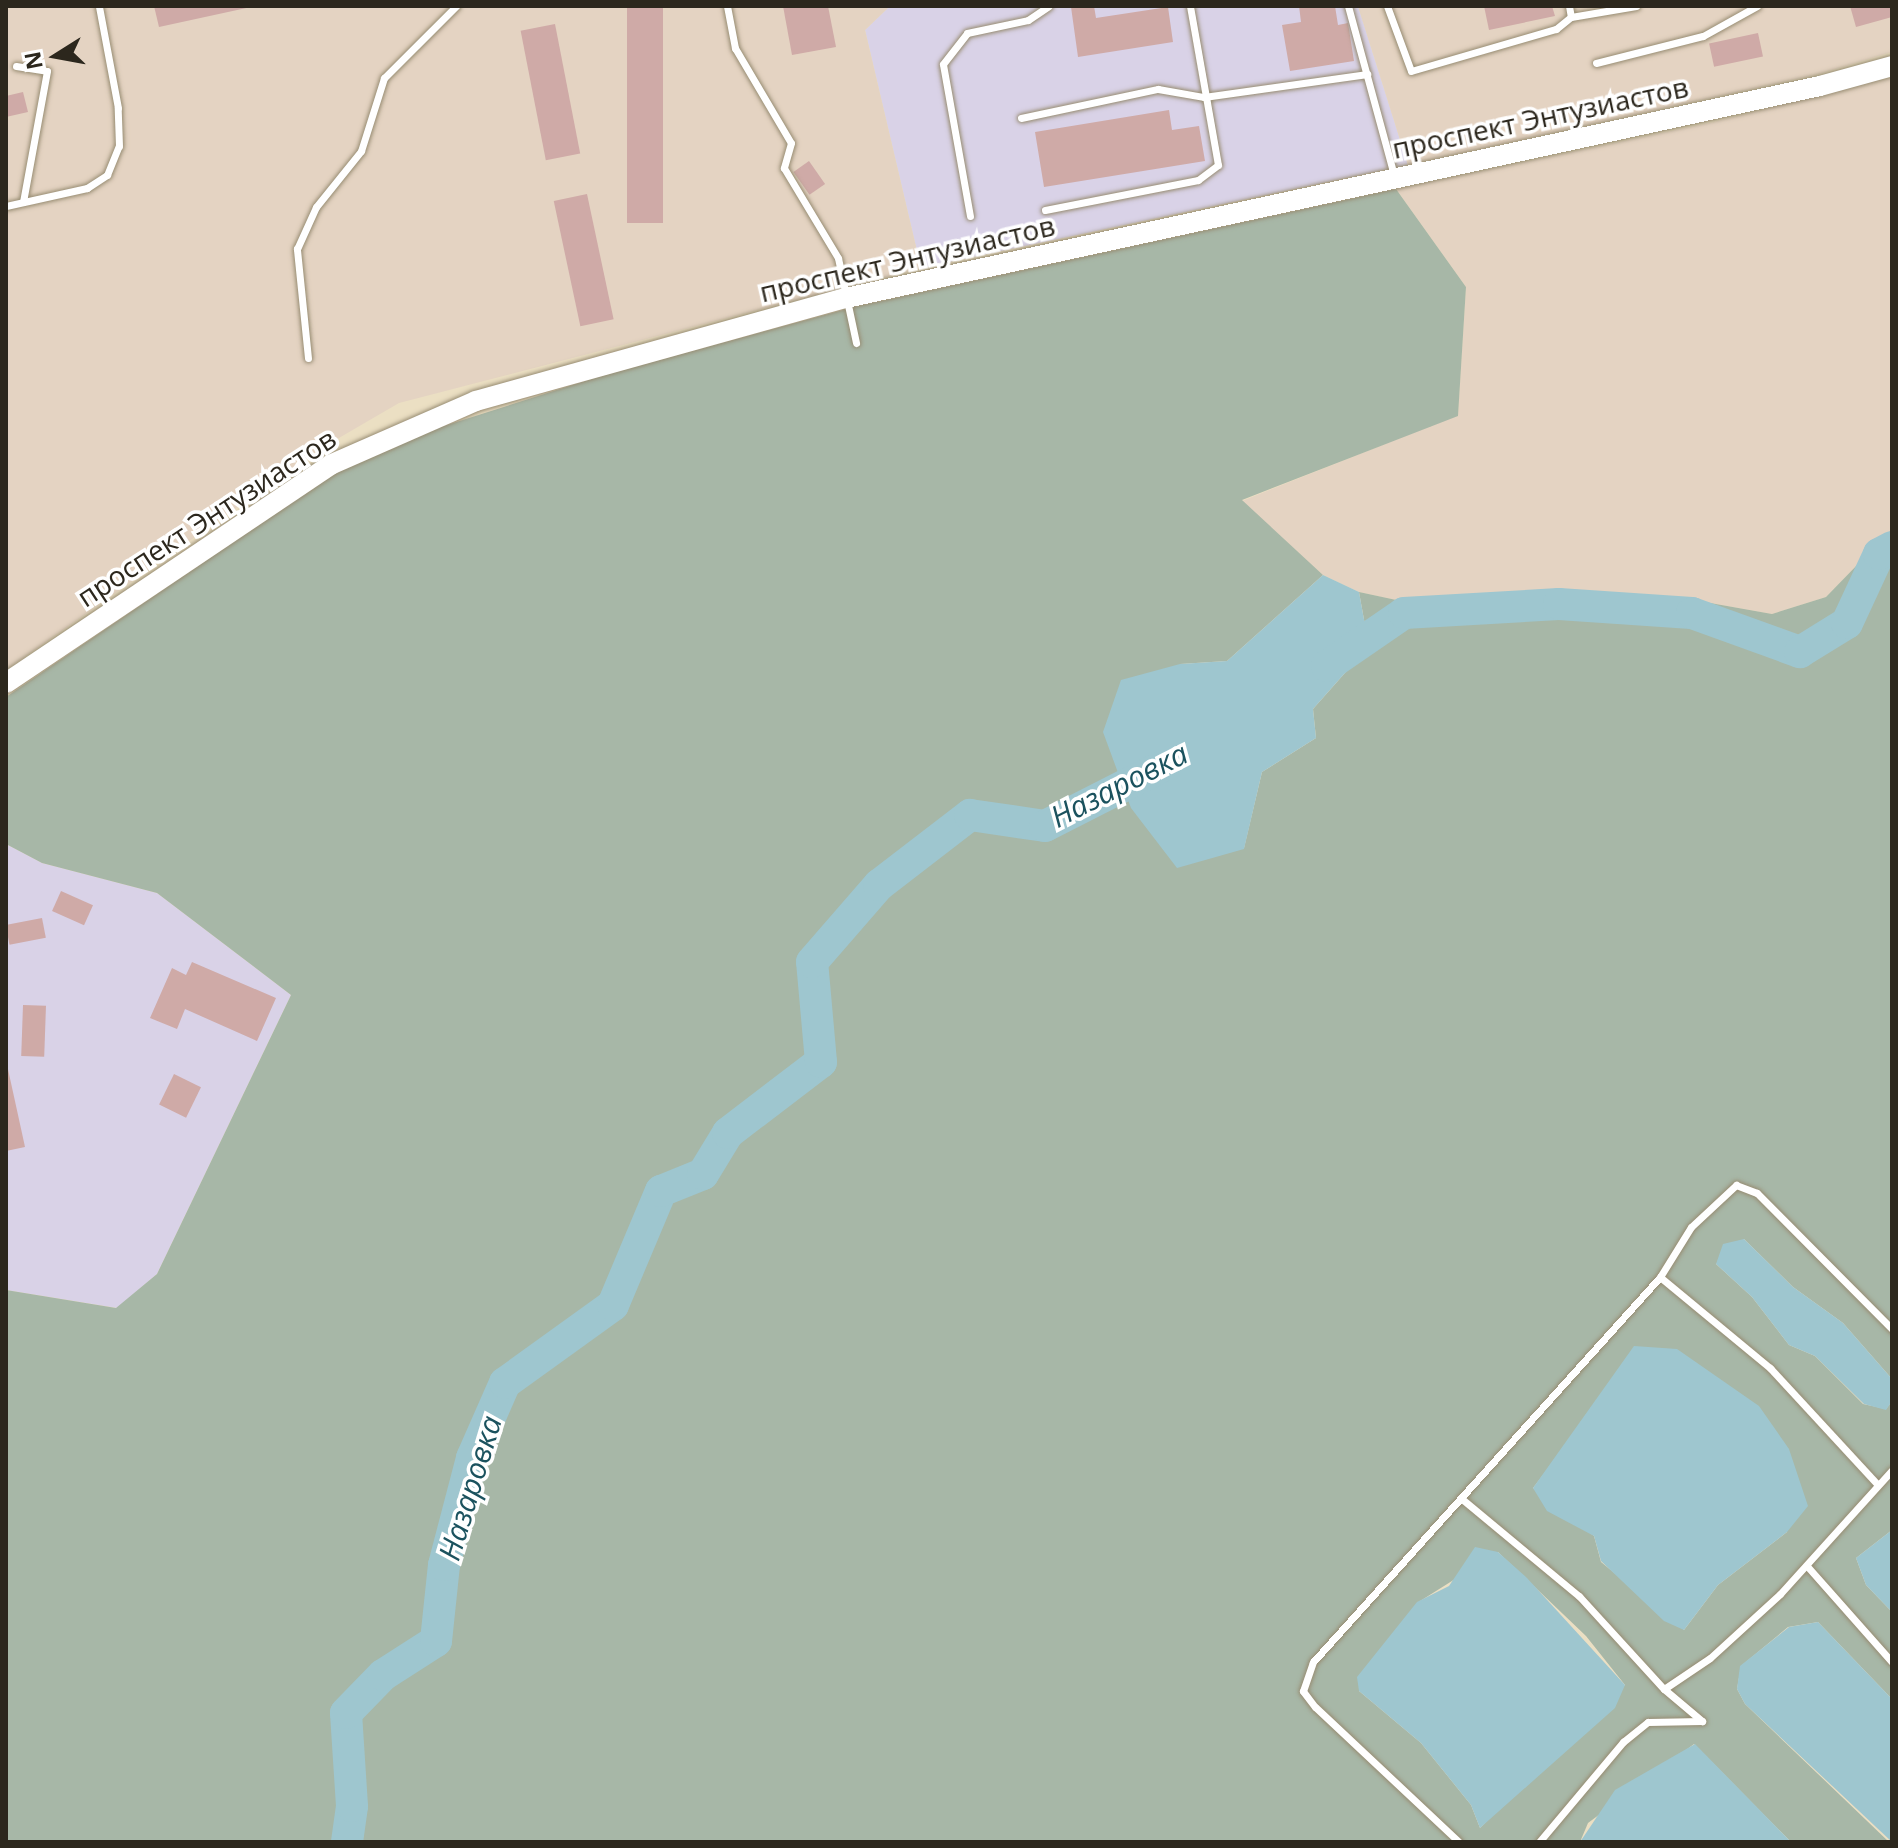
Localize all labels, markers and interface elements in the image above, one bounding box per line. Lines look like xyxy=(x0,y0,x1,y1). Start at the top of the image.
north arrow xyxy=(16,16,96,96)
text: N xyxy=(16,49,49,72)
street label: проспект Энтузиастов xyxy=(1389,69,1691,165)
street label: проспект Энтузиастов xyxy=(756,208,1058,308)
street label: проспект Энтузиастов xyxy=(70,421,342,613)
water label: Назаровка xyxy=(1044,735,1194,835)
water label: Назаровка xyxy=(431,1411,509,1565)

